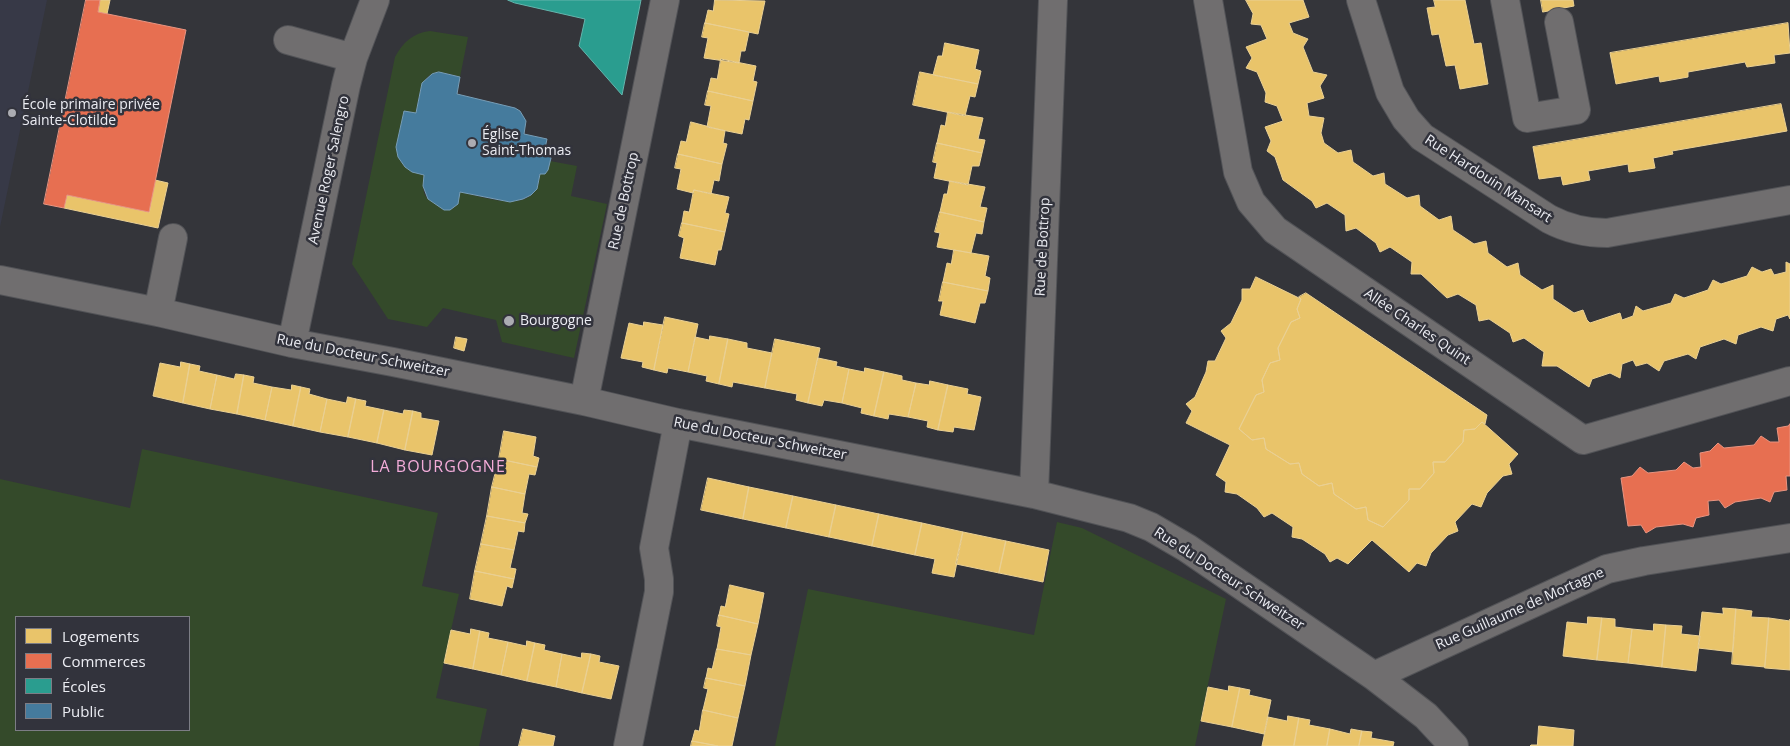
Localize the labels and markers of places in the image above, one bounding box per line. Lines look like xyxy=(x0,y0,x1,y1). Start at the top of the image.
place label: École primaire privée Sainte-Clotilde xyxy=(22,97,160,130)
marker: École primaire privée Sainte-Clotilde xyxy=(6,107,18,119)
place label: Église Saint-Thomas xyxy=(482,127,571,160)
marker: Église Saint-Thomas xyxy=(466,137,478,149)
place label: Bourgogne xyxy=(520,313,592,329)
marker: Bourgogne xyxy=(502,314,516,328)

